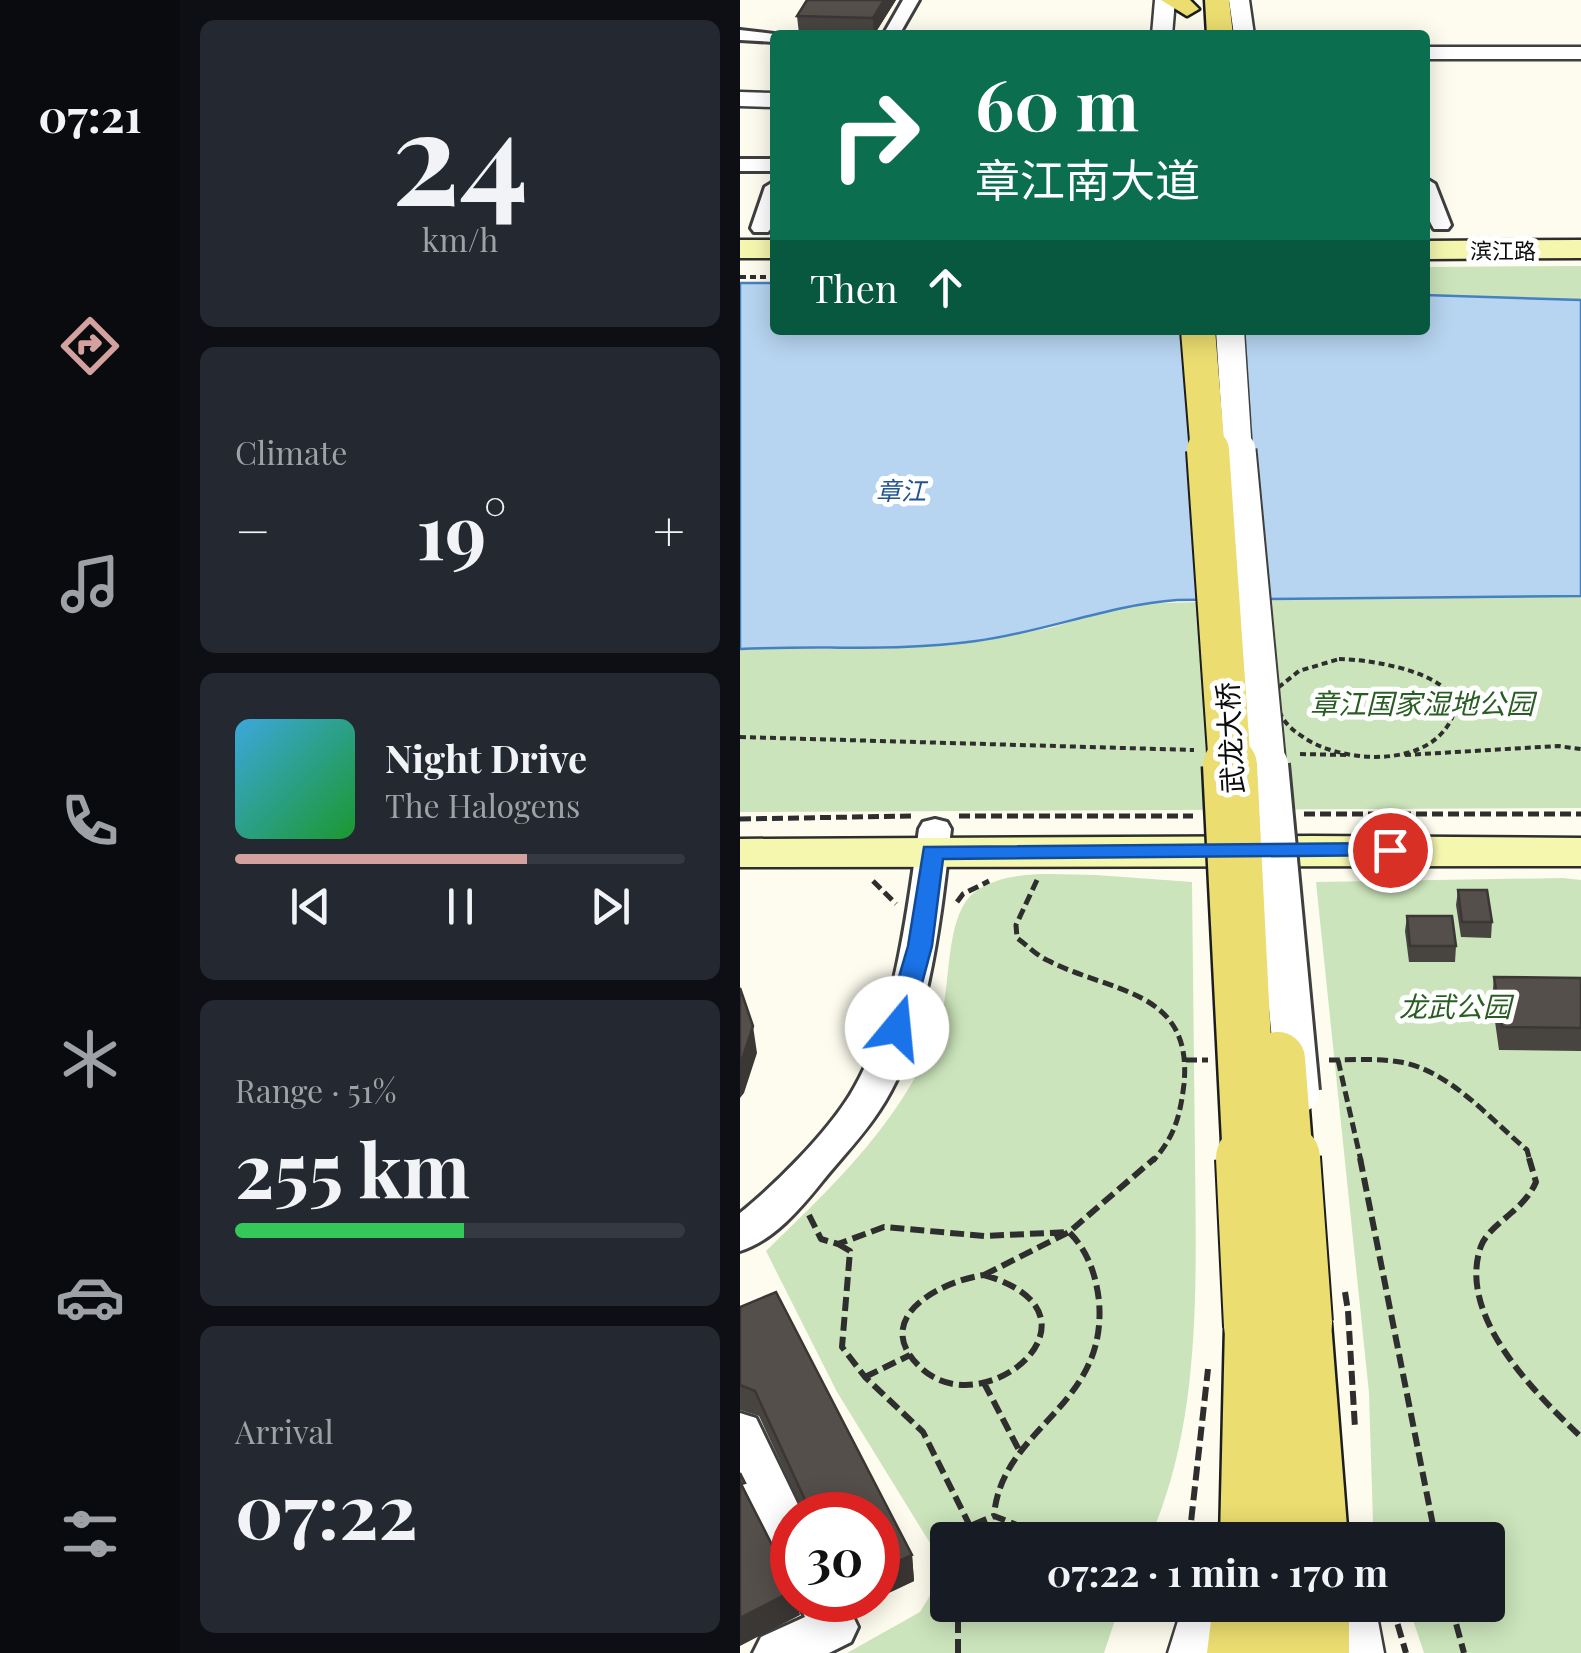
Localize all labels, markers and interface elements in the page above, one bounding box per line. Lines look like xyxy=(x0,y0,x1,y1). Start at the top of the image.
text: 60 m xyxy=(975,55,1139,149)
text: 24 xyxy=(392,65,528,239)
icon: right xyxy=(810,70,940,200)
text: 07:21 xyxy=(38,84,142,144)
text: 章江南大道 xyxy=(975,148,1200,208)
text: km/h xyxy=(422,217,498,260)
street label: 滨江路 xyxy=(1470,235,1536,265)
icon: ahead xyxy=(918,260,973,315)
text: Then xyxy=(810,262,898,313)
icon: directions xyxy=(55,311,125,381)
text: Climate xyxy=(235,430,347,473)
water label: 章江 xyxy=(876,473,929,506)
text: 19° xyxy=(416,479,507,579)
text: − xyxy=(235,492,271,566)
text: + xyxy=(653,492,685,566)
icon: music xyxy=(55,549,125,619)
street label: 武龙大桥 xyxy=(1208,681,1250,795)
park label: 章江国家湿地公园 xyxy=(1310,684,1538,721)
text: Night Drive xyxy=(385,732,587,783)
text: The Halogens xyxy=(385,783,580,826)
icon: phone xyxy=(55,786,125,856)
pin xyxy=(1348,808,1433,893)
icon: arrive xyxy=(1363,823,1418,878)
icon: previous xyxy=(283,879,338,934)
icon: pause xyxy=(433,879,488,934)
icon: next xyxy=(583,879,638,934)
position arrow xyxy=(845,976,949,1080)
park label: 龙武公园 xyxy=(1399,987,1515,1024)
icon: climate xyxy=(55,1024,125,1094)
text: Range · 51% xyxy=(235,1068,396,1111)
text: 255 km xyxy=(235,1117,470,1217)
icon: car xyxy=(55,1262,125,1332)
text: Arrival xyxy=(235,1409,334,1452)
text: 07:22 xyxy=(235,1458,418,1558)
speed limit sign: 30 xyxy=(770,1492,900,1622)
icon: filters xyxy=(55,1499,125,1569)
text: 07:22 · 1 min · 170 m xyxy=(1047,1546,1388,1597)

